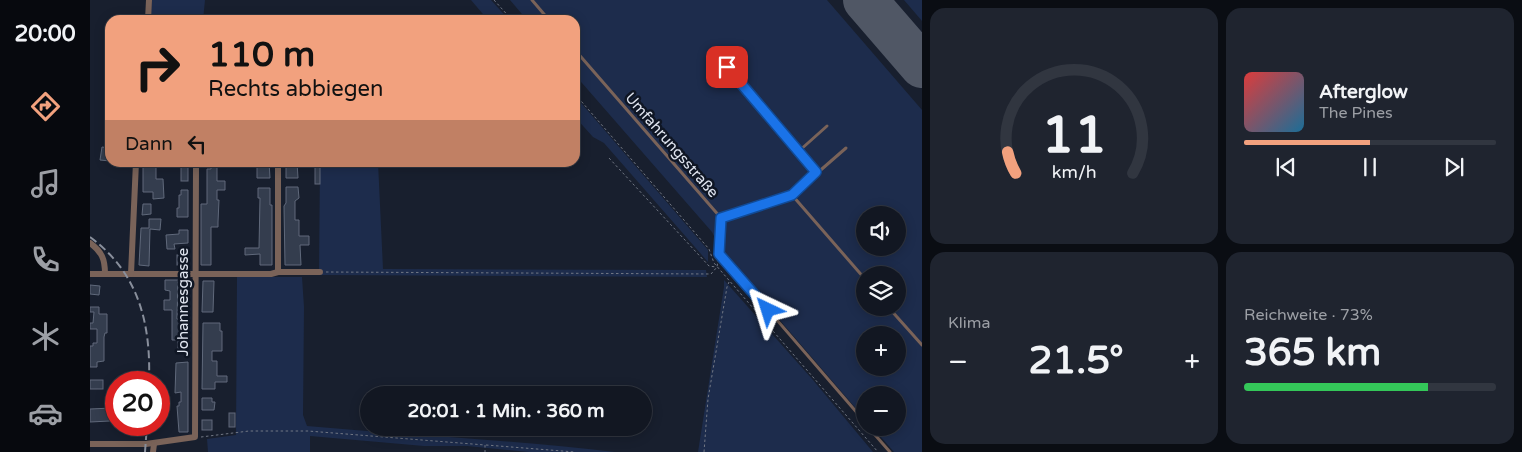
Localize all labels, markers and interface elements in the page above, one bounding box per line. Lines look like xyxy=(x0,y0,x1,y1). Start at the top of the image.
text: 20:00 xyxy=(15,21,75,47)
text: 110 m xyxy=(208,34,315,76)
icon: right xyxy=(125,35,190,100)
pin xyxy=(706,46,748,88)
icon: arrive xyxy=(713,53,741,81)
text: Rechts abbiegen xyxy=(208,76,383,102)
text: Afterglow xyxy=(1319,81,1408,103)
icon: directions xyxy=(28,89,63,124)
street label: Umfahrungsstraße xyxy=(622,89,722,201)
text: The Pines xyxy=(1319,103,1393,123)
text: 11 xyxy=(1041,104,1107,167)
icon: left xyxy=(183,130,211,158)
text: Dann xyxy=(125,133,173,155)
icon: previous xyxy=(1272,153,1300,181)
icon: pause xyxy=(1356,153,1384,181)
icon: next xyxy=(1440,153,1468,181)
text: km/h xyxy=(1052,162,1096,183)
icon: music xyxy=(28,166,63,201)
map controls xyxy=(856,206,906,436)
button: sound xyxy=(856,206,906,256)
icon: phone xyxy=(28,242,63,277)
street label: Johannesgasse xyxy=(174,248,192,356)
button: layers xyxy=(856,266,906,316)
position arrow xyxy=(741,283,793,335)
text: Reichweite · 73% xyxy=(1244,305,1373,325)
text: Klima xyxy=(948,313,990,333)
icon: climate xyxy=(28,319,63,354)
button: + xyxy=(856,326,906,376)
text: 365 km xyxy=(1244,330,1381,376)
text: 21.5° xyxy=(1029,338,1124,384)
text: − xyxy=(948,345,968,379)
text: + xyxy=(1184,345,1200,379)
speed limit sign: 20 xyxy=(105,371,170,436)
button: − xyxy=(856,386,906,436)
icon: car xyxy=(28,396,63,431)
text: 20:01 · 1 Min. · 360 m xyxy=(408,400,604,422)

